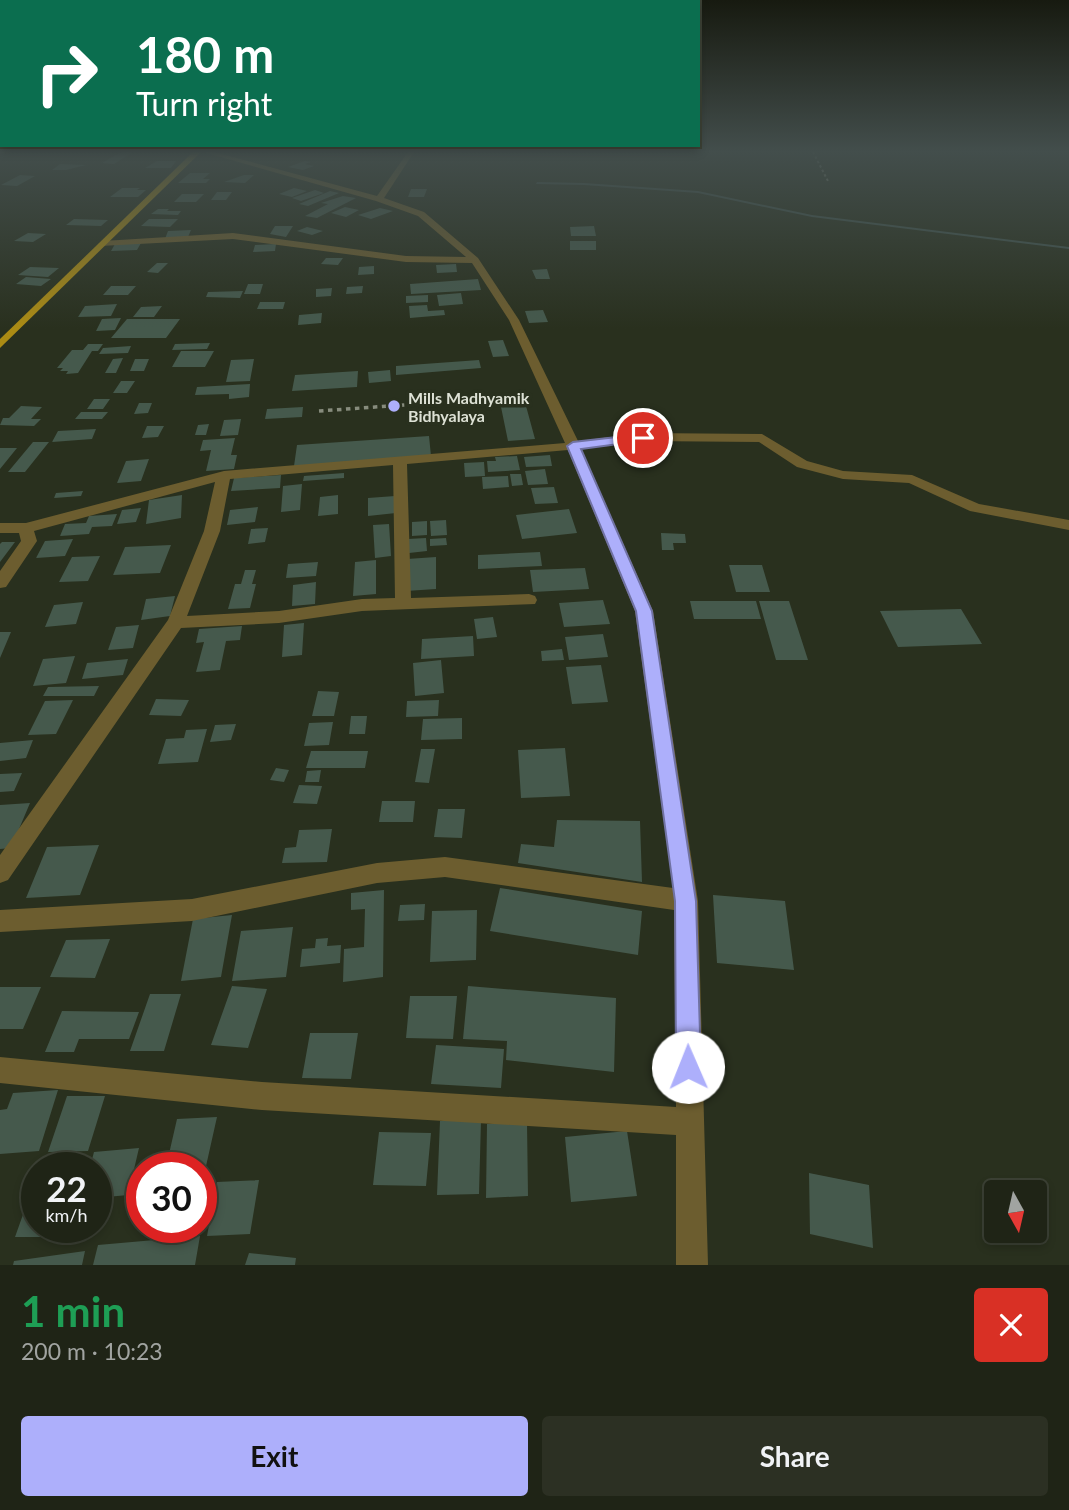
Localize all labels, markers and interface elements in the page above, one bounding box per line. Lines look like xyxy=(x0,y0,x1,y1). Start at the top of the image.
text: 180 m xyxy=(136,25,274,83)
icon: right xyxy=(21,28,112,119)
text: Turn right xyxy=(136,84,272,123)
place label: Mills Madhyamik Bidhyalaya xyxy=(408,388,530,425)
marker: Mills Madhyamik Bidhyalaya xyxy=(386,398,402,414)
pin xyxy=(613,408,673,468)
icon: arrive xyxy=(624,419,662,457)
position arrow xyxy=(651,1030,725,1104)
speed limit sign: 30 xyxy=(126,1152,217,1243)
text: 22 xyxy=(46,1167,87,1209)
north arrow xyxy=(984,1180,1046,1242)
map controls xyxy=(984,1180,1047,1243)
text: km/h xyxy=(45,1204,88,1226)
text: 1 min xyxy=(21,1286,125,1336)
button: close xyxy=(974,1288,1048,1362)
text: 200 m · 10:23 xyxy=(21,1337,163,1365)
button: Exit xyxy=(21,1416,528,1496)
button: Share xyxy=(542,1416,1048,1496)

